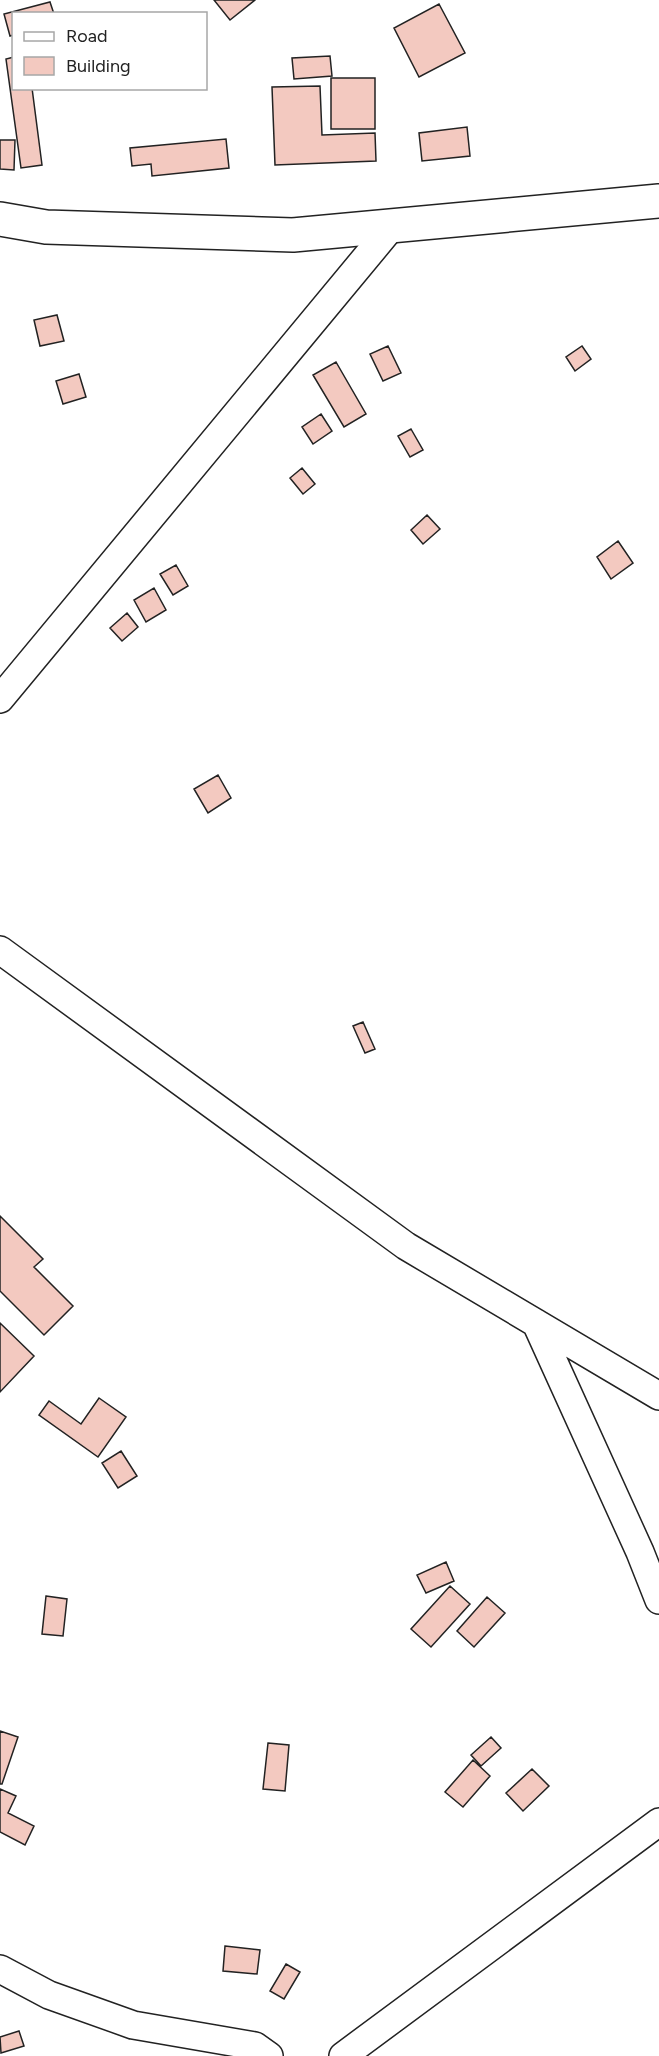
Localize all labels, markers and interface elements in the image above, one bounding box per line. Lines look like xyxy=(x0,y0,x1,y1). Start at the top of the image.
legend xyxy=(12,12,207,90)
text: Road xyxy=(66,25,107,47)
text: Building xyxy=(66,55,131,77)

